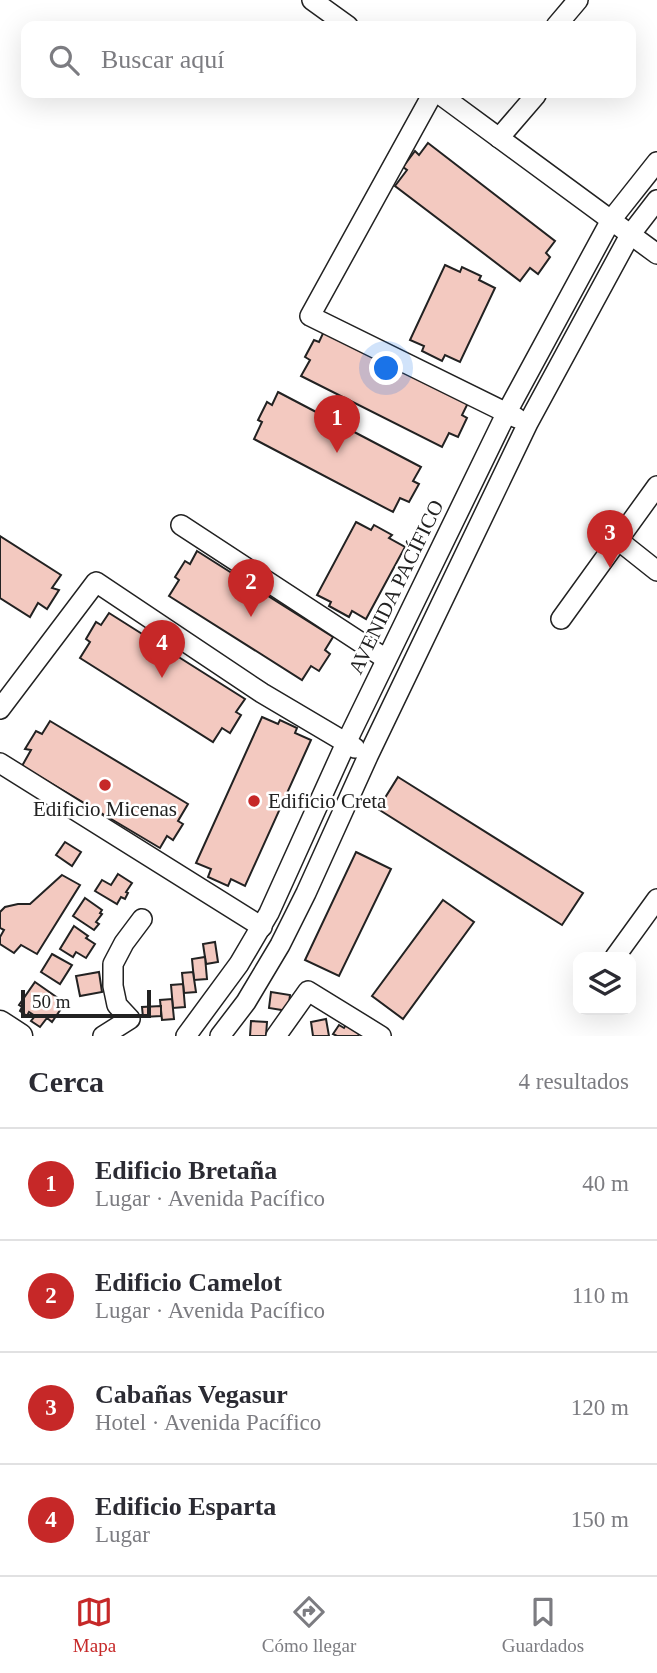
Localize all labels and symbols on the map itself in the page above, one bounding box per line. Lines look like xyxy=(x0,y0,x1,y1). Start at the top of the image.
your location xyxy=(369,351,403,385)
pin: 1 xyxy=(314,395,360,453)
street label: AVENIDA PACÍFICO xyxy=(343,496,449,678)
pin: 3 xyxy=(587,510,633,568)
pin: 2 xyxy=(228,559,274,617)
pin: 4 xyxy=(139,620,185,678)
marker: Edificio Micenas xyxy=(97,777,113,793)
place label: Edificio Creta xyxy=(268,789,387,813)
marker: Edificio Creta xyxy=(246,793,262,809)
place label: Edificio Micenas xyxy=(33,797,177,821)
scale bar xyxy=(21,987,150,1019)

